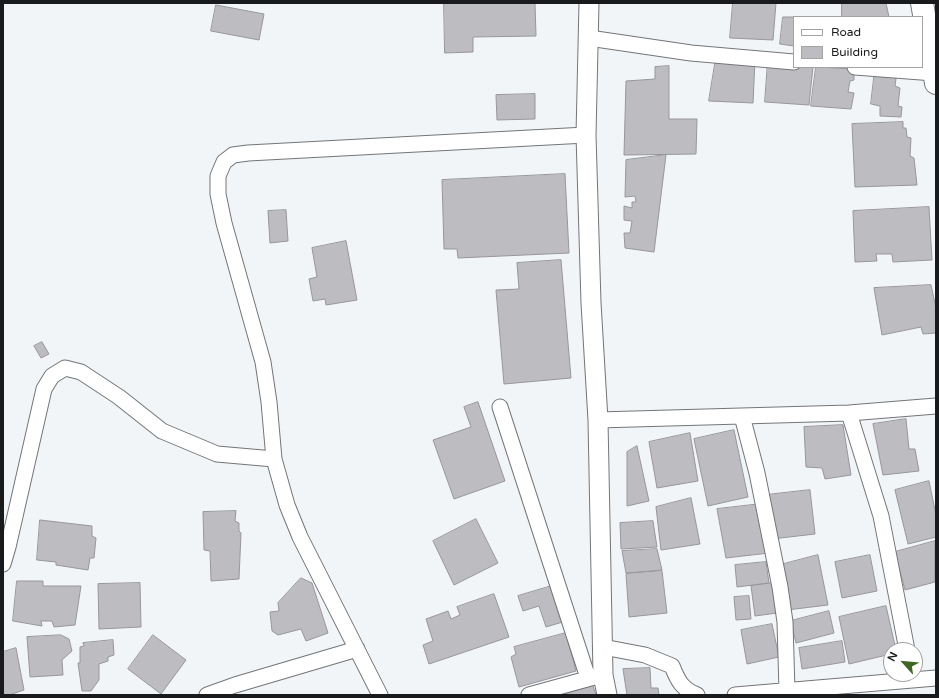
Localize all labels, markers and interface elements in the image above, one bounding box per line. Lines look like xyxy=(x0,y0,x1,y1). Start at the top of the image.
legend xyxy=(793,16,923,68)
text: Road xyxy=(831,25,861,39)
text: Building xyxy=(831,45,878,59)
north arrow xyxy=(883,642,923,682)
text: N xyxy=(885,650,901,664)

